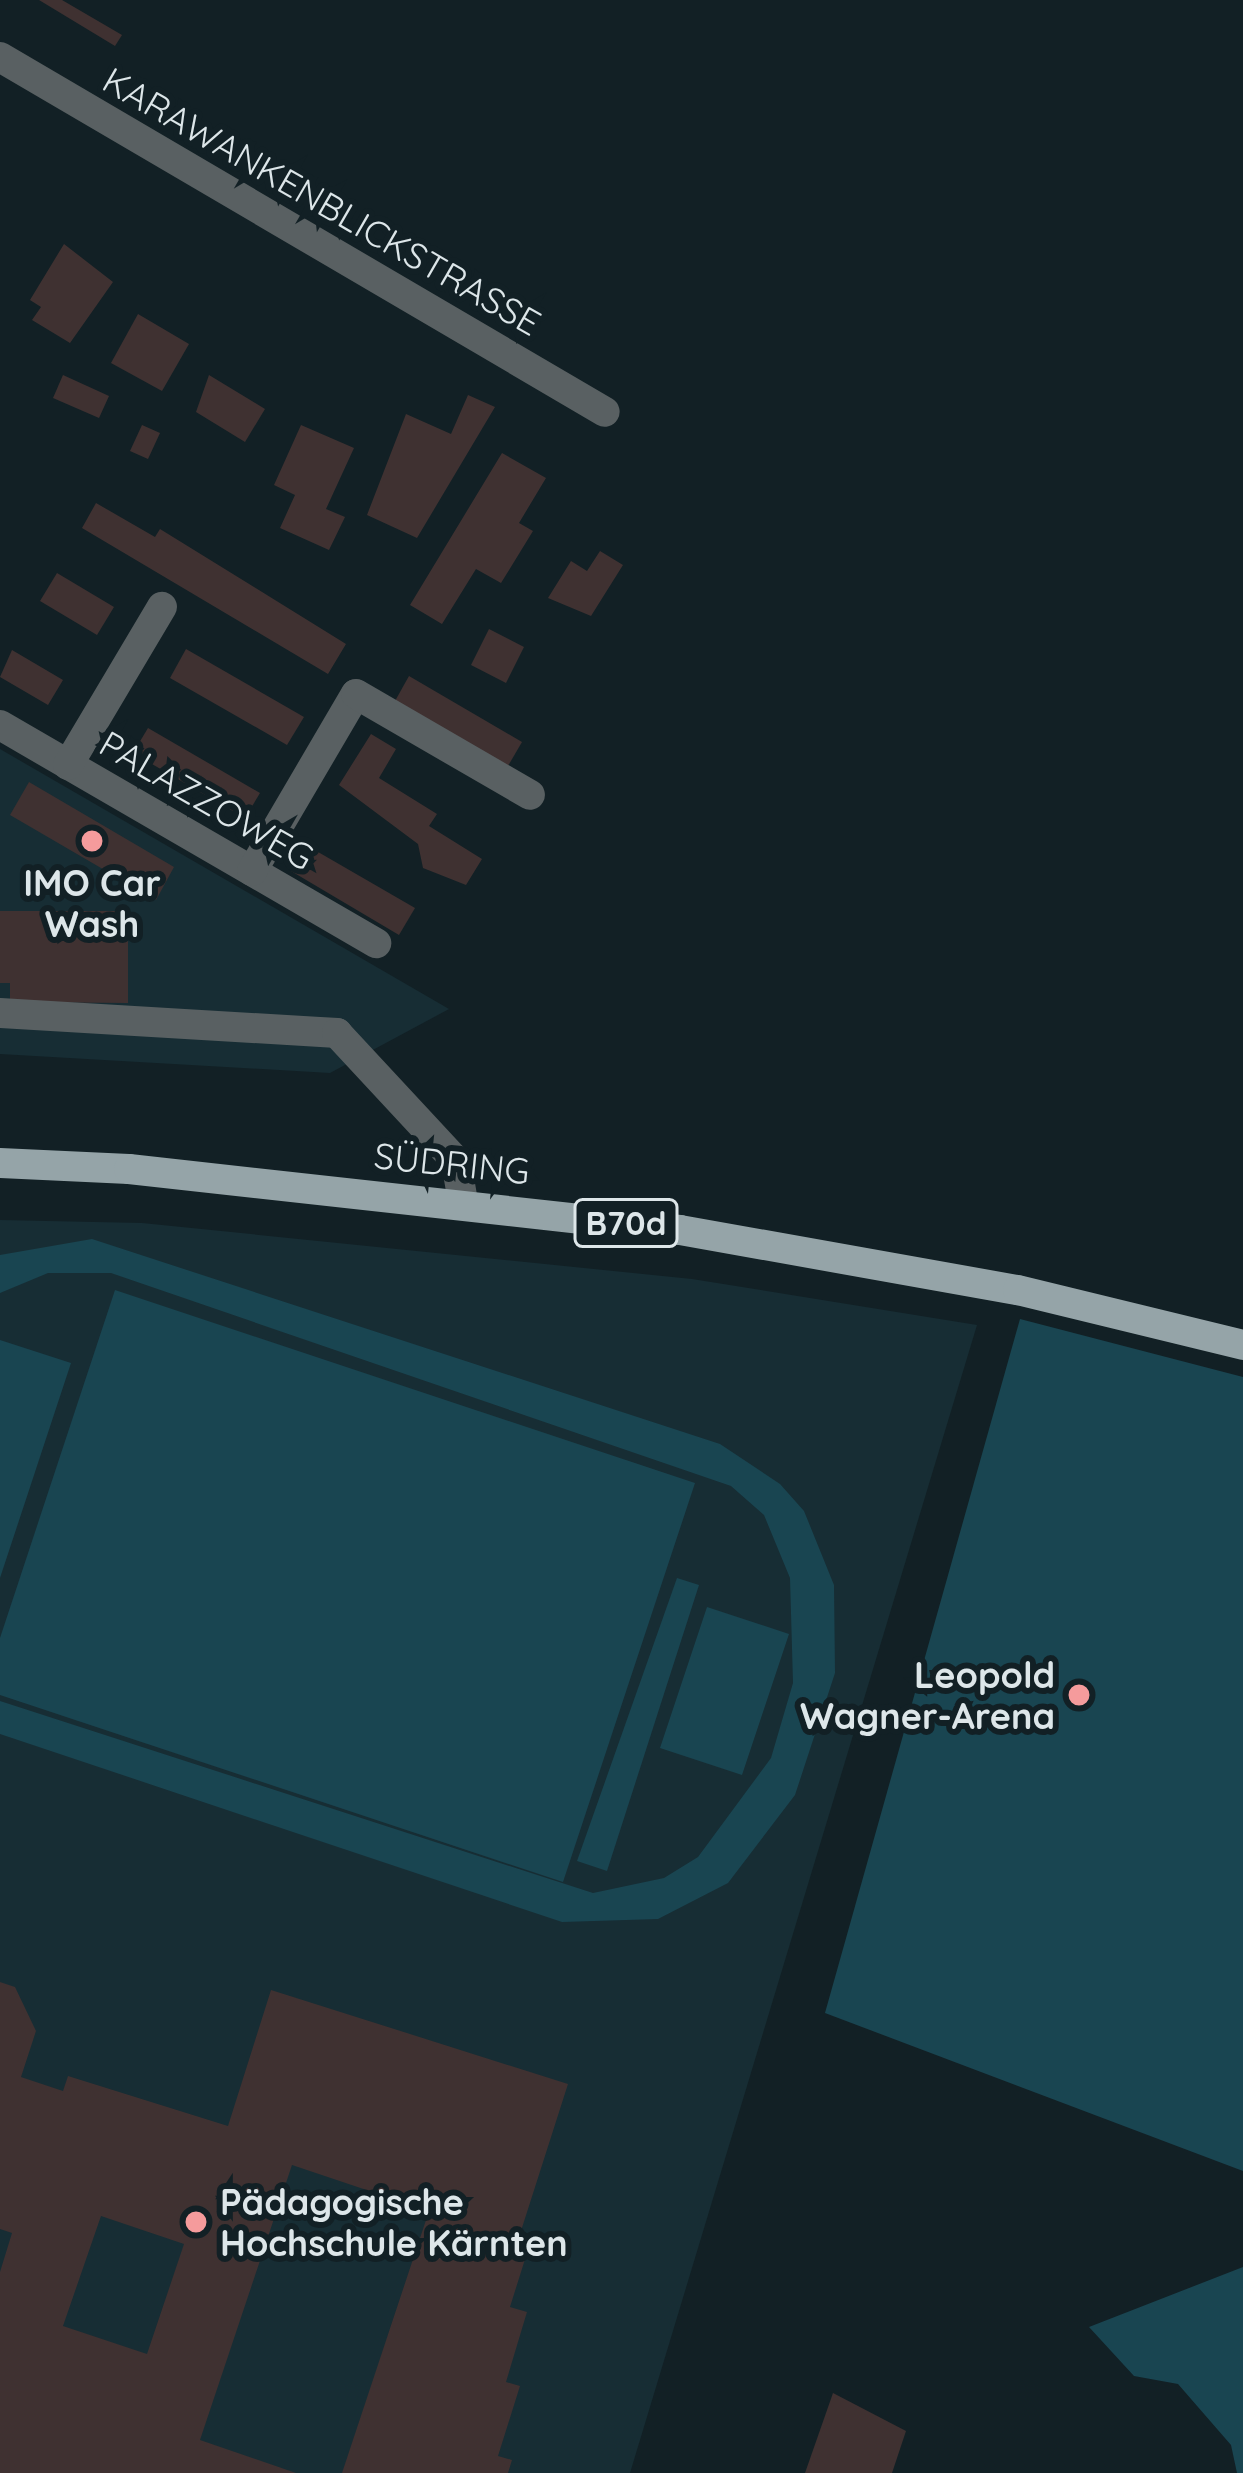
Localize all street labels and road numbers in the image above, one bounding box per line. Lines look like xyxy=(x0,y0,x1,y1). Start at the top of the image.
street label: KARAWANKENBLICKSTRASSE xyxy=(96,58,548,344)
street label: PALAZZOWEG xyxy=(92,721,322,879)
street label: SÜDRING xyxy=(372,1133,532,1193)
road number: B70d xyxy=(572,1196,680,1250)

